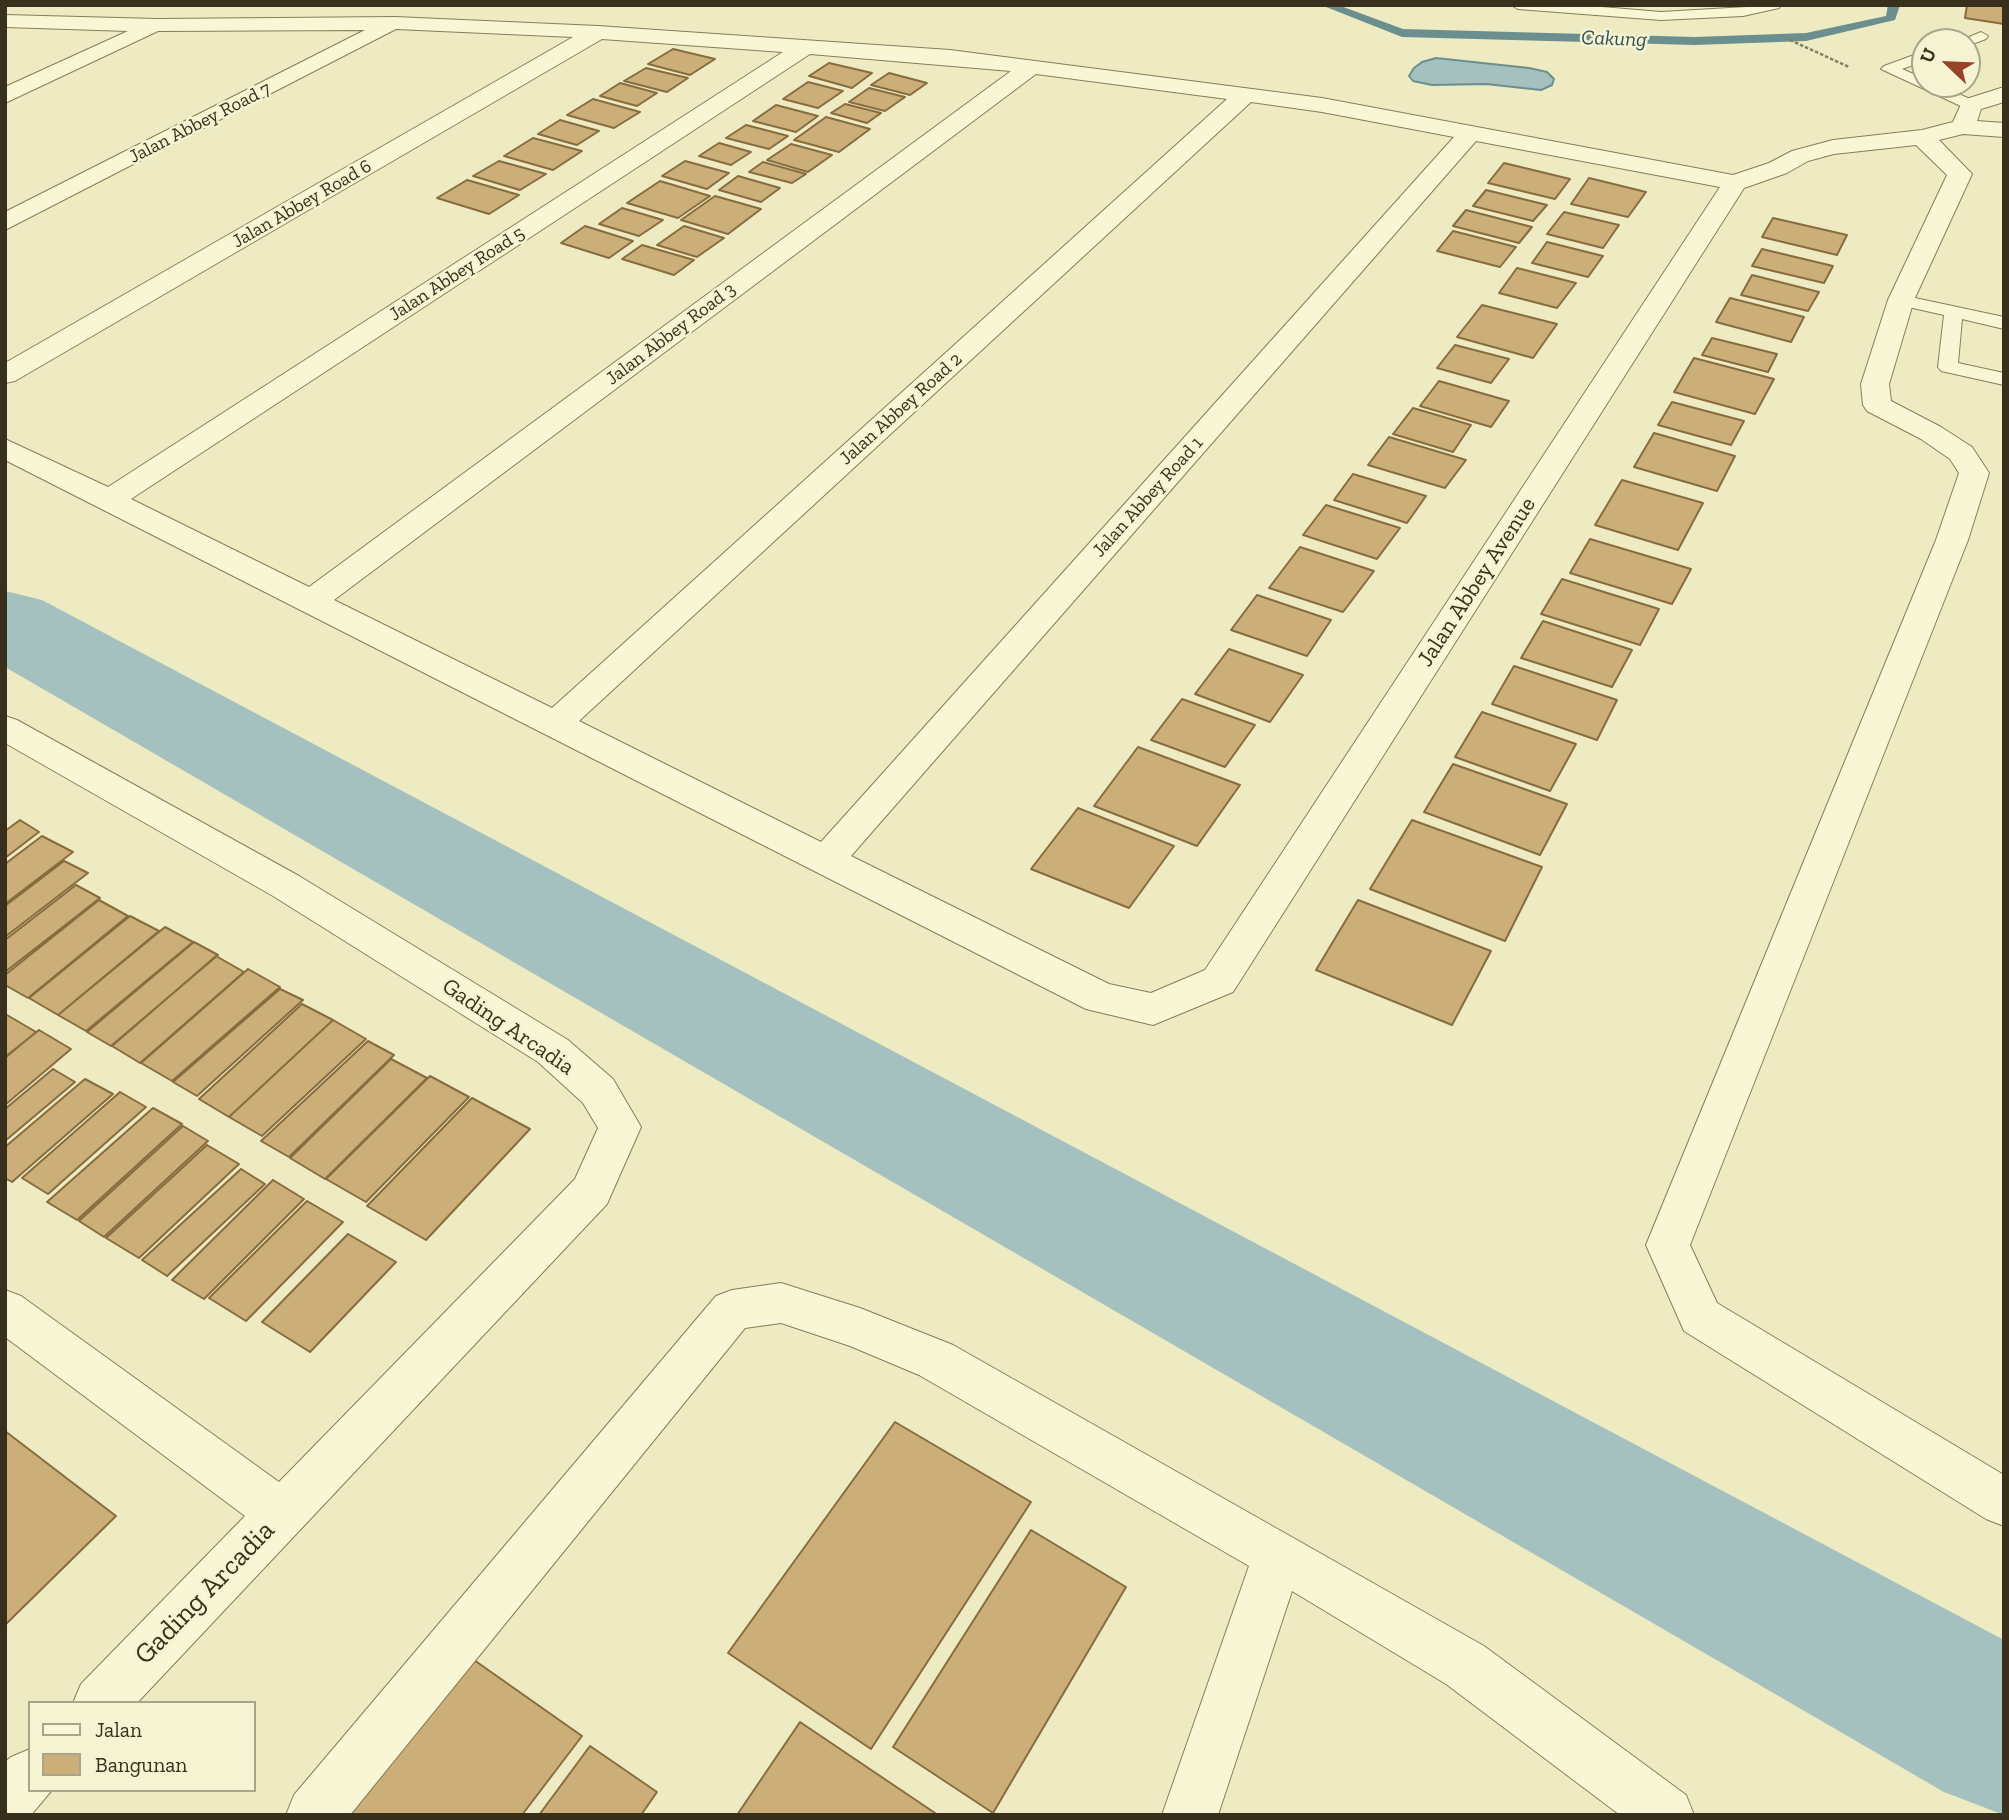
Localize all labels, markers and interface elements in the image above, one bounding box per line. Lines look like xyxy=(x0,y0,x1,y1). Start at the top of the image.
water label: Cakung xyxy=(1581,25,1647,53)
north arrow xyxy=(1911,28,1981,98)
text: U xyxy=(1915,45,1941,66)
street label: Jalan Abbey Road 7 xyxy=(125,77,275,169)
street label: Jalan Abbey Road 6 xyxy=(228,155,376,253)
street label: Jalan Abbey Road 5 xyxy=(385,222,529,326)
street label: Jalan Abbey Road 3 xyxy=(602,278,740,390)
street label: Jalan Abbey Road 2 xyxy=(835,348,967,470)
street label: Jalan Abbey Road 1 xyxy=(1088,432,1208,562)
street label: Jalan Abbey Avenue xyxy=(1412,492,1542,672)
street label: Gading Arcadia xyxy=(437,973,579,1081)
street label: Gading Arcadia xyxy=(128,1514,282,1672)
legend xyxy=(28,1701,256,1792)
text: Jalan xyxy=(95,1717,142,1742)
text: Bangunan xyxy=(95,1752,187,1777)

